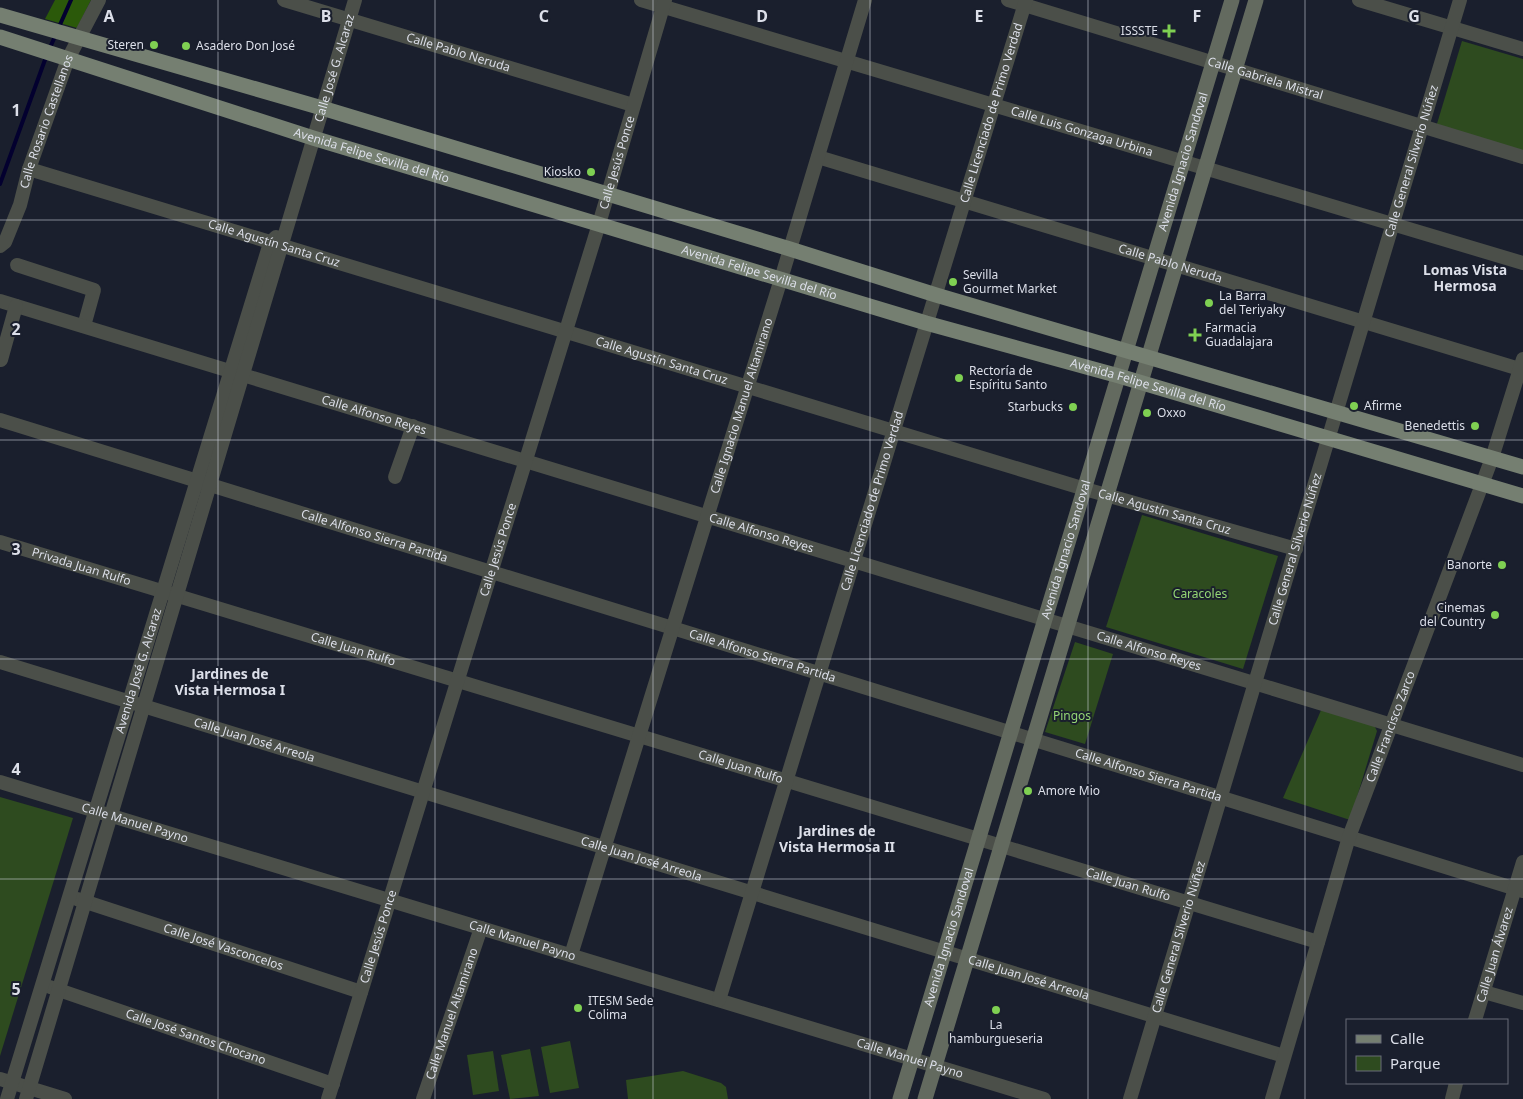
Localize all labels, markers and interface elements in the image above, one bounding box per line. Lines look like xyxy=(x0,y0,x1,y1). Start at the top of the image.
text: A xyxy=(103,5,115,27)
text: B xyxy=(321,5,331,27)
text: C xyxy=(539,5,549,27)
text: D xyxy=(756,5,768,27)
text: E xyxy=(975,5,984,27)
text: F xyxy=(1193,5,1201,27)
text: G xyxy=(1408,5,1420,27)
street label: Calle José G. Alcaraz xyxy=(310,12,358,124)
street label: Calle Licenciado de Primo Verdad xyxy=(955,21,1027,205)
place label: ISSSTE xyxy=(1121,22,1158,39)
marker: ISSSTE xyxy=(1162,24,1176,38)
street label: Calle Pablo Neruda xyxy=(404,28,512,76)
place label: Steren xyxy=(107,36,144,53)
place label: Asadero Don José xyxy=(196,37,295,54)
marker: Steren xyxy=(148,39,160,51)
marker: Asadero Don José xyxy=(180,40,192,52)
street label: Calle Rosario Castellanos xyxy=(15,51,77,190)
street label: Calle Gabriela Mistral xyxy=(1206,52,1325,104)
street label: Calle General Silverio Núñez xyxy=(1380,83,1442,239)
street label: Avenida Ignacio Sandoval xyxy=(1154,90,1212,233)
text: 1 xyxy=(11,99,21,121)
street label: Calle Luis Gonzaga Urbina xyxy=(1009,102,1155,160)
street label: Calle Jesús Ponce xyxy=(595,113,639,211)
street label: Avenida Felipe Sevilla del Río xyxy=(292,123,451,187)
place label: Kiosko xyxy=(544,163,581,180)
marker: Kiosko xyxy=(585,166,597,178)
street label: Calle Agustín Santa Cruz xyxy=(206,215,343,271)
street label: Calle Pablo Neruda xyxy=(1116,239,1224,287)
street label: Avenida Felipe Sevilla del Río xyxy=(680,241,839,304)
district label: Lomas Vista Hermosa xyxy=(1423,260,1507,295)
place label: Sevilla Gourmet Market xyxy=(963,266,1058,297)
marker: Sevilla Gourmet Market xyxy=(947,276,959,288)
place label: La Barra del Teriyaky xyxy=(1219,287,1286,318)
marker: La Barra del Teriyaky xyxy=(1203,297,1215,309)
street label: Calle Ignacio Manuel Altamirano xyxy=(706,316,776,496)
text: 2 xyxy=(11,318,21,340)
place label: Farmacia Guadalajara xyxy=(1205,319,1273,350)
marker: Farmacia Guadalajara xyxy=(1189,329,1201,341)
street label: Calle Agustín Santa Cruz xyxy=(594,332,730,388)
street label: Avenida Felipe Sevilla del Río xyxy=(1069,354,1228,415)
place label: Rectoría de Espíritu Santo xyxy=(969,362,1047,393)
marker: Rectoría de Espíritu Santo xyxy=(953,372,965,384)
street label: Calle Alfonso Reyes xyxy=(320,390,429,439)
place label: Afirme xyxy=(1364,397,1402,414)
place label: Starbucks xyxy=(1008,398,1063,415)
marker: Afirme xyxy=(1348,400,1360,412)
marker: Starbucks xyxy=(1067,401,1079,413)
place label: Oxxo xyxy=(1157,404,1186,421)
marker: Oxxo xyxy=(1141,407,1153,419)
street label: Calle Licenciado de Primo Verdad xyxy=(836,409,907,593)
place label: Benedettis xyxy=(1405,417,1465,434)
marker: Benedettis xyxy=(1469,420,1481,432)
street label: Calle General Silverio Núñez xyxy=(1264,471,1326,627)
street label: Avenida Ignacio Sandoval xyxy=(1037,478,1095,621)
street label: Calle Agustín Santa Cruz xyxy=(1096,484,1233,538)
street label: Calle Jesús Ponce xyxy=(475,501,520,598)
street label: Calle Alfonso Sierra Partida xyxy=(299,505,450,566)
street label: Calle Alfonso Reyes xyxy=(707,509,816,557)
text: 3 xyxy=(11,538,21,560)
street label: Privada Juan Rulfo xyxy=(30,543,133,589)
place label: Banorte xyxy=(1447,556,1492,573)
marker: Banorte xyxy=(1496,559,1508,571)
park label: Caracoles xyxy=(1173,585,1227,602)
place label: Cinemas del Country xyxy=(1420,599,1486,630)
street label: Avenida José G. Alcaraz xyxy=(111,606,165,735)
marker: Cinemas del Country xyxy=(1489,609,1501,621)
street label: Calle Alfonso Sierra Partida xyxy=(687,625,838,686)
street label: Calle Alfonso Reyes xyxy=(1094,627,1204,675)
street label: Calle Juan Rulfo xyxy=(309,628,398,670)
district label: Jardines de Vista Hermosa I xyxy=(175,664,285,699)
street label: Calle Francisco Zarco xyxy=(1361,668,1419,785)
park label: Pingos xyxy=(1053,707,1091,724)
street label: Calle Juan José Arreola xyxy=(192,713,317,766)
street label: Calle Alfonso Sierra Partida xyxy=(1073,744,1224,805)
street label: Calle Juan Rulfo xyxy=(696,745,785,787)
text: 4 xyxy=(11,758,21,780)
place label: Amore Mio xyxy=(1038,782,1100,799)
marker: Amore Mio xyxy=(1022,785,1034,797)
street label: Calle Manuel Payno xyxy=(80,798,191,847)
district label: Jardines de Vista Hermosa II xyxy=(779,821,895,856)
street label: Calle Juan José Arreola xyxy=(579,832,704,885)
street label: Calle General Silverio Núñez xyxy=(1147,858,1209,1015)
street label: Calle Juan Rulfo xyxy=(1084,863,1173,905)
street label: Avenida Ignacio Sandoval xyxy=(919,866,977,1009)
street label: Calle Jesús Ponce xyxy=(355,887,400,985)
street label: Calle Juan Álvarez xyxy=(1472,905,1517,1005)
street label: Calle Manuel Payno xyxy=(467,916,578,964)
street label: Calle José Vasconcelos xyxy=(161,919,286,974)
street label: Calle Manuel Altamirano xyxy=(421,945,482,1082)
street label: Calle Juan José Arreola xyxy=(966,951,1091,1004)
text: 5 xyxy=(11,978,21,1000)
place label: ITESM Sede Colima xyxy=(588,992,654,1023)
marker: ITESM Sede Colima xyxy=(572,1002,584,1014)
marker: La hamburgueseria xyxy=(990,1004,1002,1016)
street label: Calle José Santos Chocano xyxy=(123,1005,268,1068)
place label: La hamburgueseria xyxy=(949,1016,1043,1047)
legend xyxy=(1346,1019,1508,1084)
text: Calle xyxy=(1390,1028,1424,1048)
street label: Calle Manuel Payno xyxy=(855,1034,966,1082)
text: Parque xyxy=(1390,1053,1440,1073)

